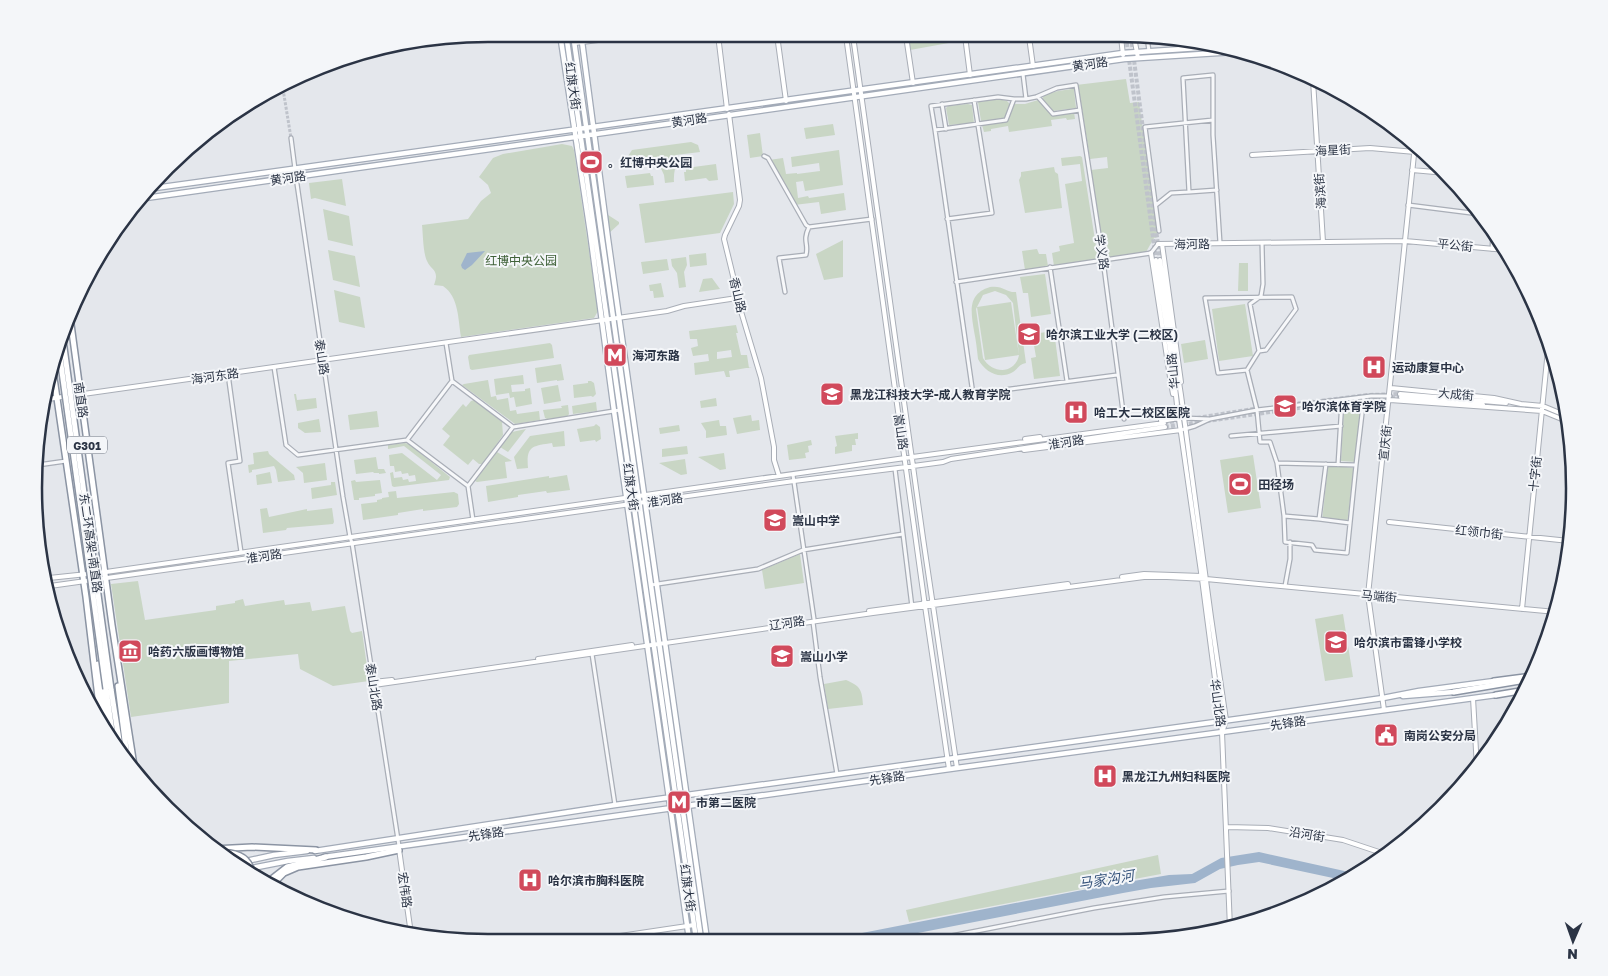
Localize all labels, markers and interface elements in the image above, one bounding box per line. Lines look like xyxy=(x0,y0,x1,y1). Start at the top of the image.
street label: 黄河路 xyxy=(1071,54,1109,74)
street label: 红旗大街 xyxy=(562,61,584,111)
street label: 黄河路 xyxy=(670,110,708,130)
street label: 海星街 xyxy=(1315,142,1351,158)
sports icon: 。红博中央公园 xyxy=(578,149,604,175)
place label: 。红博中央公园 xyxy=(608,155,692,170)
street label: 黄河路 xyxy=(269,168,307,188)
street label: 海滨街 xyxy=(1311,173,1329,209)
street label: 学义路 xyxy=(1092,233,1112,271)
street label: 海河路 xyxy=(1174,236,1210,252)
street label: 平公街 xyxy=(1436,236,1474,254)
park label: 红博中央公园 xyxy=(485,253,557,268)
street label: 香山路 xyxy=(727,276,749,314)
school or university icon: 哈尔滨工业大学 (二校区) xyxy=(1016,321,1042,347)
place label: 哈尔滨工业大学 (二校区) xyxy=(1046,327,1178,342)
street label: 泰山路 xyxy=(312,338,332,376)
metro station icon: 海河东路 xyxy=(602,342,628,368)
place label: 海河东路 xyxy=(632,348,680,363)
street label: 华山路 xyxy=(1164,352,1182,390)
hospital icon: 运动康复中心 xyxy=(1361,354,1387,380)
place label: 运动康复中心 xyxy=(1392,360,1464,375)
street label: 海河东路 xyxy=(190,365,240,387)
street label: 南直路 xyxy=(71,381,91,419)
school or university icon: 黑龙江科技大学-成人教育学院 xyxy=(819,381,845,407)
street label: 大成街 xyxy=(1437,385,1475,403)
place label: 黑龙江科技大学-成人教育学院 xyxy=(850,387,1011,402)
school or university icon: 哈尔滨体育学院 xyxy=(1272,393,1298,419)
hospital icon: 哈工大二校区医院 xyxy=(1063,399,1089,425)
place label: 哈尔滨体育学院 xyxy=(1302,399,1386,414)
place label: 哈工大二校区医院 xyxy=(1094,405,1190,420)
street label: 嵩山路 xyxy=(891,413,911,451)
street label: 宣庆街 xyxy=(1376,424,1394,462)
street label: 淮河路 xyxy=(1047,432,1085,452)
road number: G301 xyxy=(67,436,107,454)
street label: 十字街 xyxy=(1526,455,1544,493)
street label: 红旗大街 xyxy=(620,462,642,512)
sports icon: 田径场 xyxy=(1227,471,1253,497)
place label: 田径场 xyxy=(1258,477,1294,492)
street label: 淮河路 xyxy=(646,490,684,510)
street label: 东二环高架-南直路 xyxy=(77,492,105,594)
school or university icon: 嵩山中学 xyxy=(762,507,788,533)
place label: 嵩山中学 xyxy=(792,513,840,528)
street label: 红领巾街 xyxy=(1454,522,1504,542)
street label: 淮河路 xyxy=(245,546,283,566)
street label: 马端街 xyxy=(1360,587,1398,605)
street label: 辽河路 xyxy=(768,613,806,633)
school or university icon: 哈尔滨市雷锋小学校 xyxy=(1323,629,1349,655)
place label: 哈尔滨市雷锋小学校 xyxy=(1354,635,1462,650)
museum icon: 哈药六版画博物馆 xyxy=(117,638,143,664)
school or university icon: 嵩山小学 xyxy=(769,643,795,669)
place label: 哈药六版画博物馆 xyxy=(148,644,244,659)
place label: 嵩山小学 xyxy=(800,649,848,664)
street label: 泰山北路 xyxy=(363,662,385,712)
street label: 华山北路 xyxy=(1207,678,1229,728)
street label: 先锋路 xyxy=(1269,713,1307,733)
public building icon: 南岗公安分局 xyxy=(1373,722,1399,748)
place label: 南岗公安分局 xyxy=(1404,728,1476,743)
hospital icon: 黑龙江九州妇科医院 xyxy=(1092,763,1118,789)
street label: 先锋路 xyxy=(868,768,906,788)
place label: 黑龙江九州妇科医院 xyxy=(1122,769,1230,784)
metro station icon: 市第二医院 xyxy=(666,789,692,815)
place label: 市第二医院 xyxy=(696,795,756,810)
street label: 先锋路 xyxy=(467,824,505,844)
street label: 沿河街 xyxy=(1288,824,1326,844)
street label: 红旗大街 xyxy=(677,863,699,913)
water label: 马家沟河 xyxy=(1077,866,1138,892)
hospital icon: 哈尔滨市胸科医院 xyxy=(517,867,543,893)
street label: 宏伟路 xyxy=(395,871,415,909)
place label: 哈尔滨市胸科医院 xyxy=(548,873,644,888)
north arrow xyxy=(1548,916,1598,966)
text: N xyxy=(1567,946,1578,963)

